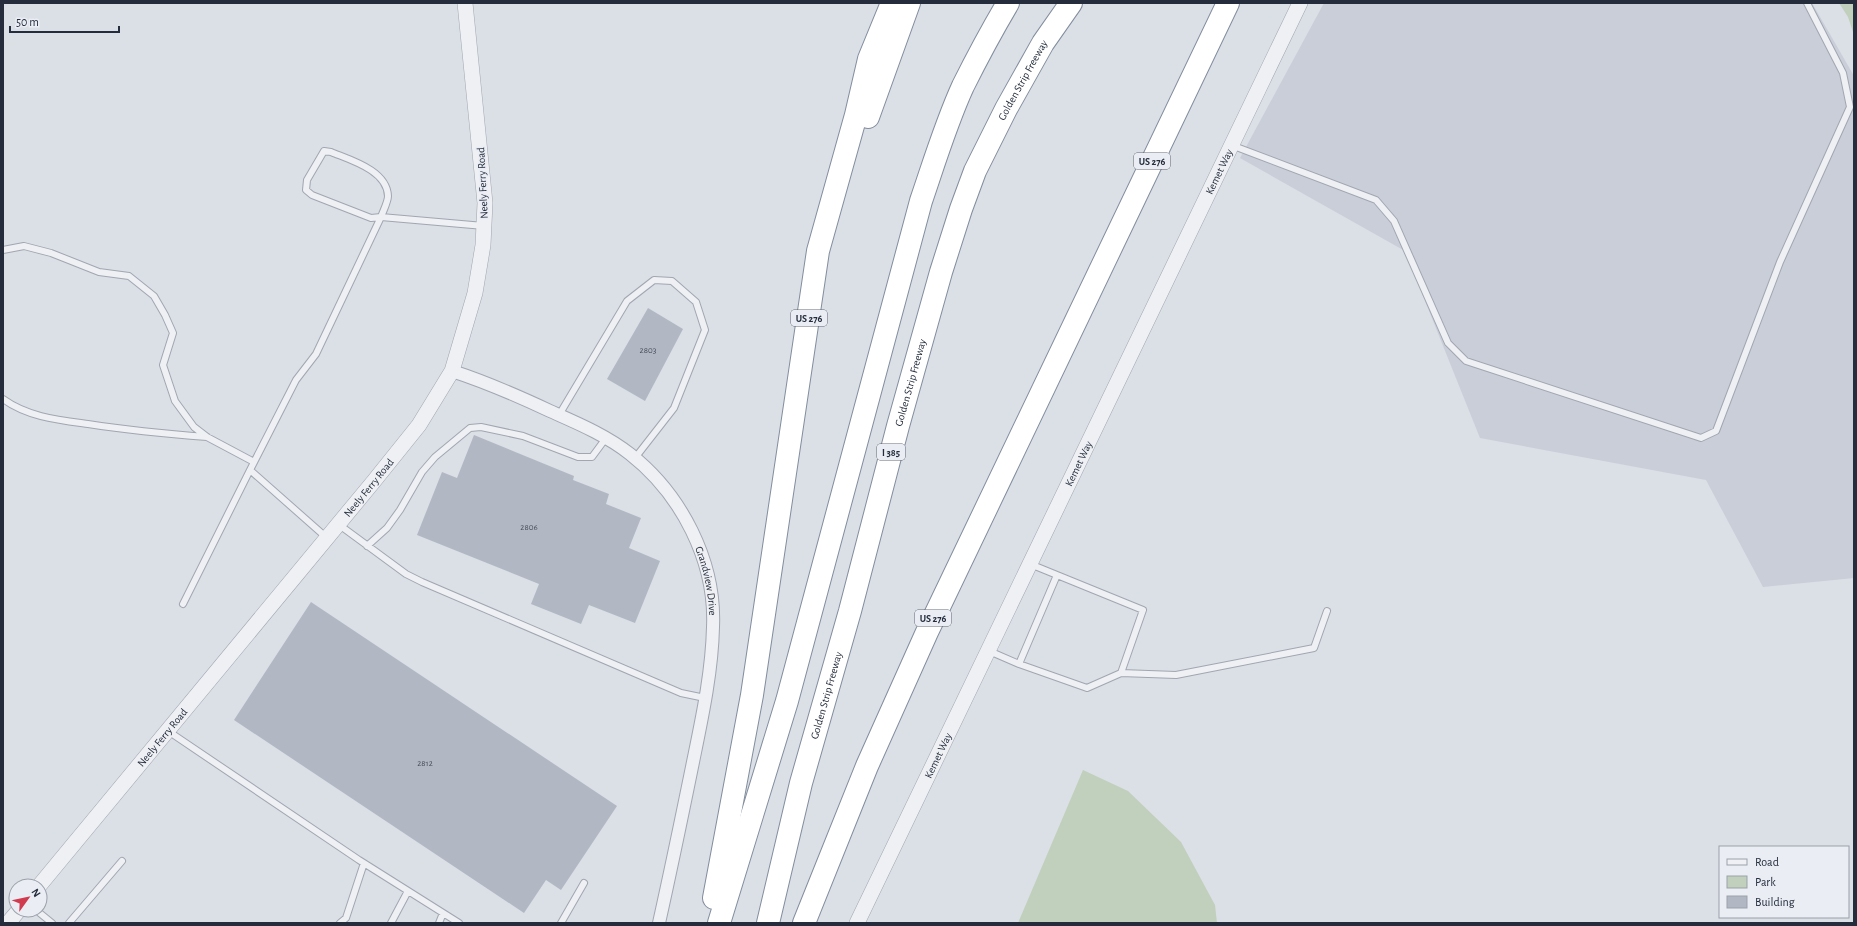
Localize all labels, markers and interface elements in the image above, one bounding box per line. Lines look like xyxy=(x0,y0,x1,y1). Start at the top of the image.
scale bar xyxy=(10,8,119,34)
text: 50 m xyxy=(16,16,39,28)
street label: Golden Strip Freeway xyxy=(996,38,1050,122)
street label: Neely Ferry Road xyxy=(475,147,490,219)
street label: Kemet Way xyxy=(1204,147,1235,196)
road number: US 276 xyxy=(1134,153,1170,169)
road number: US 276 xyxy=(791,310,827,326)
street label: Golden Strip Freeway xyxy=(893,337,928,428)
house number: 2803 xyxy=(640,346,657,355)
street label: Kemet Way xyxy=(1063,439,1094,488)
road number: I 385 xyxy=(877,444,905,460)
street label: Neely Ferry Road xyxy=(342,456,396,519)
house number: 2806 xyxy=(520,523,538,532)
street label: Grandview Drive xyxy=(693,545,718,616)
road number: US 276 xyxy=(915,610,951,626)
street label: Golden Strip Freeway xyxy=(809,650,844,740)
street label: Neely Ferry Road xyxy=(135,706,190,769)
street label: Kemet Way xyxy=(923,731,954,780)
house number: 2812 xyxy=(417,759,433,768)
legend xyxy=(1719,846,1849,918)
text: Road xyxy=(1755,856,1779,868)
text: Park xyxy=(1755,876,1776,888)
north arrow xyxy=(8,878,48,918)
text: N xyxy=(29,887,43,899)
text: Building xyxy=(1755,896,1795,908)

